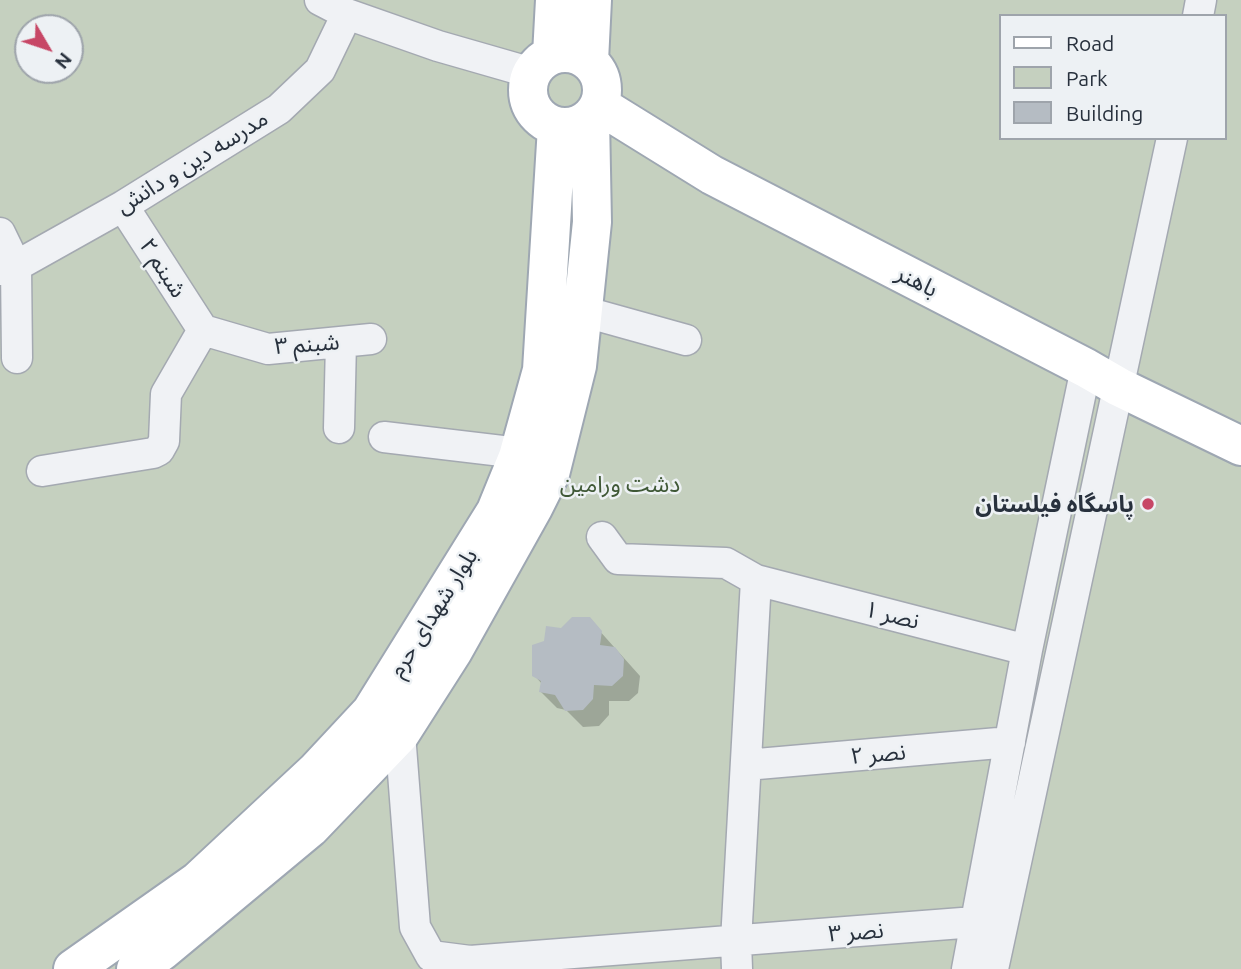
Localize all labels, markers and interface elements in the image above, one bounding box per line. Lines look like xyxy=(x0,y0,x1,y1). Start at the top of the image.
north arrow xyxy=(14,14,84,84)
legend xyxy=(1000,14,1227,140)
text: Road xyxy=(1066,31,1114,55)
text: N xyxy=(51,49,77,73)
text: Park xyxy=(1066,66,1108,90)
text: Building xyxy=(1066,101,1143,125)
street label: مدرسه دین و دانش xyxy=(111,104,273,220)
street label: شبنم ۲ xyxy=(134,233,192,303)
street label: باهنر xyxy=(892,259,942,303)
street label: شبنم ۳ xyxy=(274,328,340,360)
park label: دشت ورامین xyxy=(560,470,680,498)
place label: پاسگاه فیلستان xyxy=(975,490,1134,518)
marker: پاسگاه فیلستان xyxy=(1140,496,1156,512)
street label: بلوار شهدای حرم xyxy=(383,544,483,682)
street label: نصر ۱ xyxy=(862,595,922,635)
street label: نصر ۲ xyxy=(849,738,907,770)
street label: نصر ۳ xyxy=(827,916,885,948)

